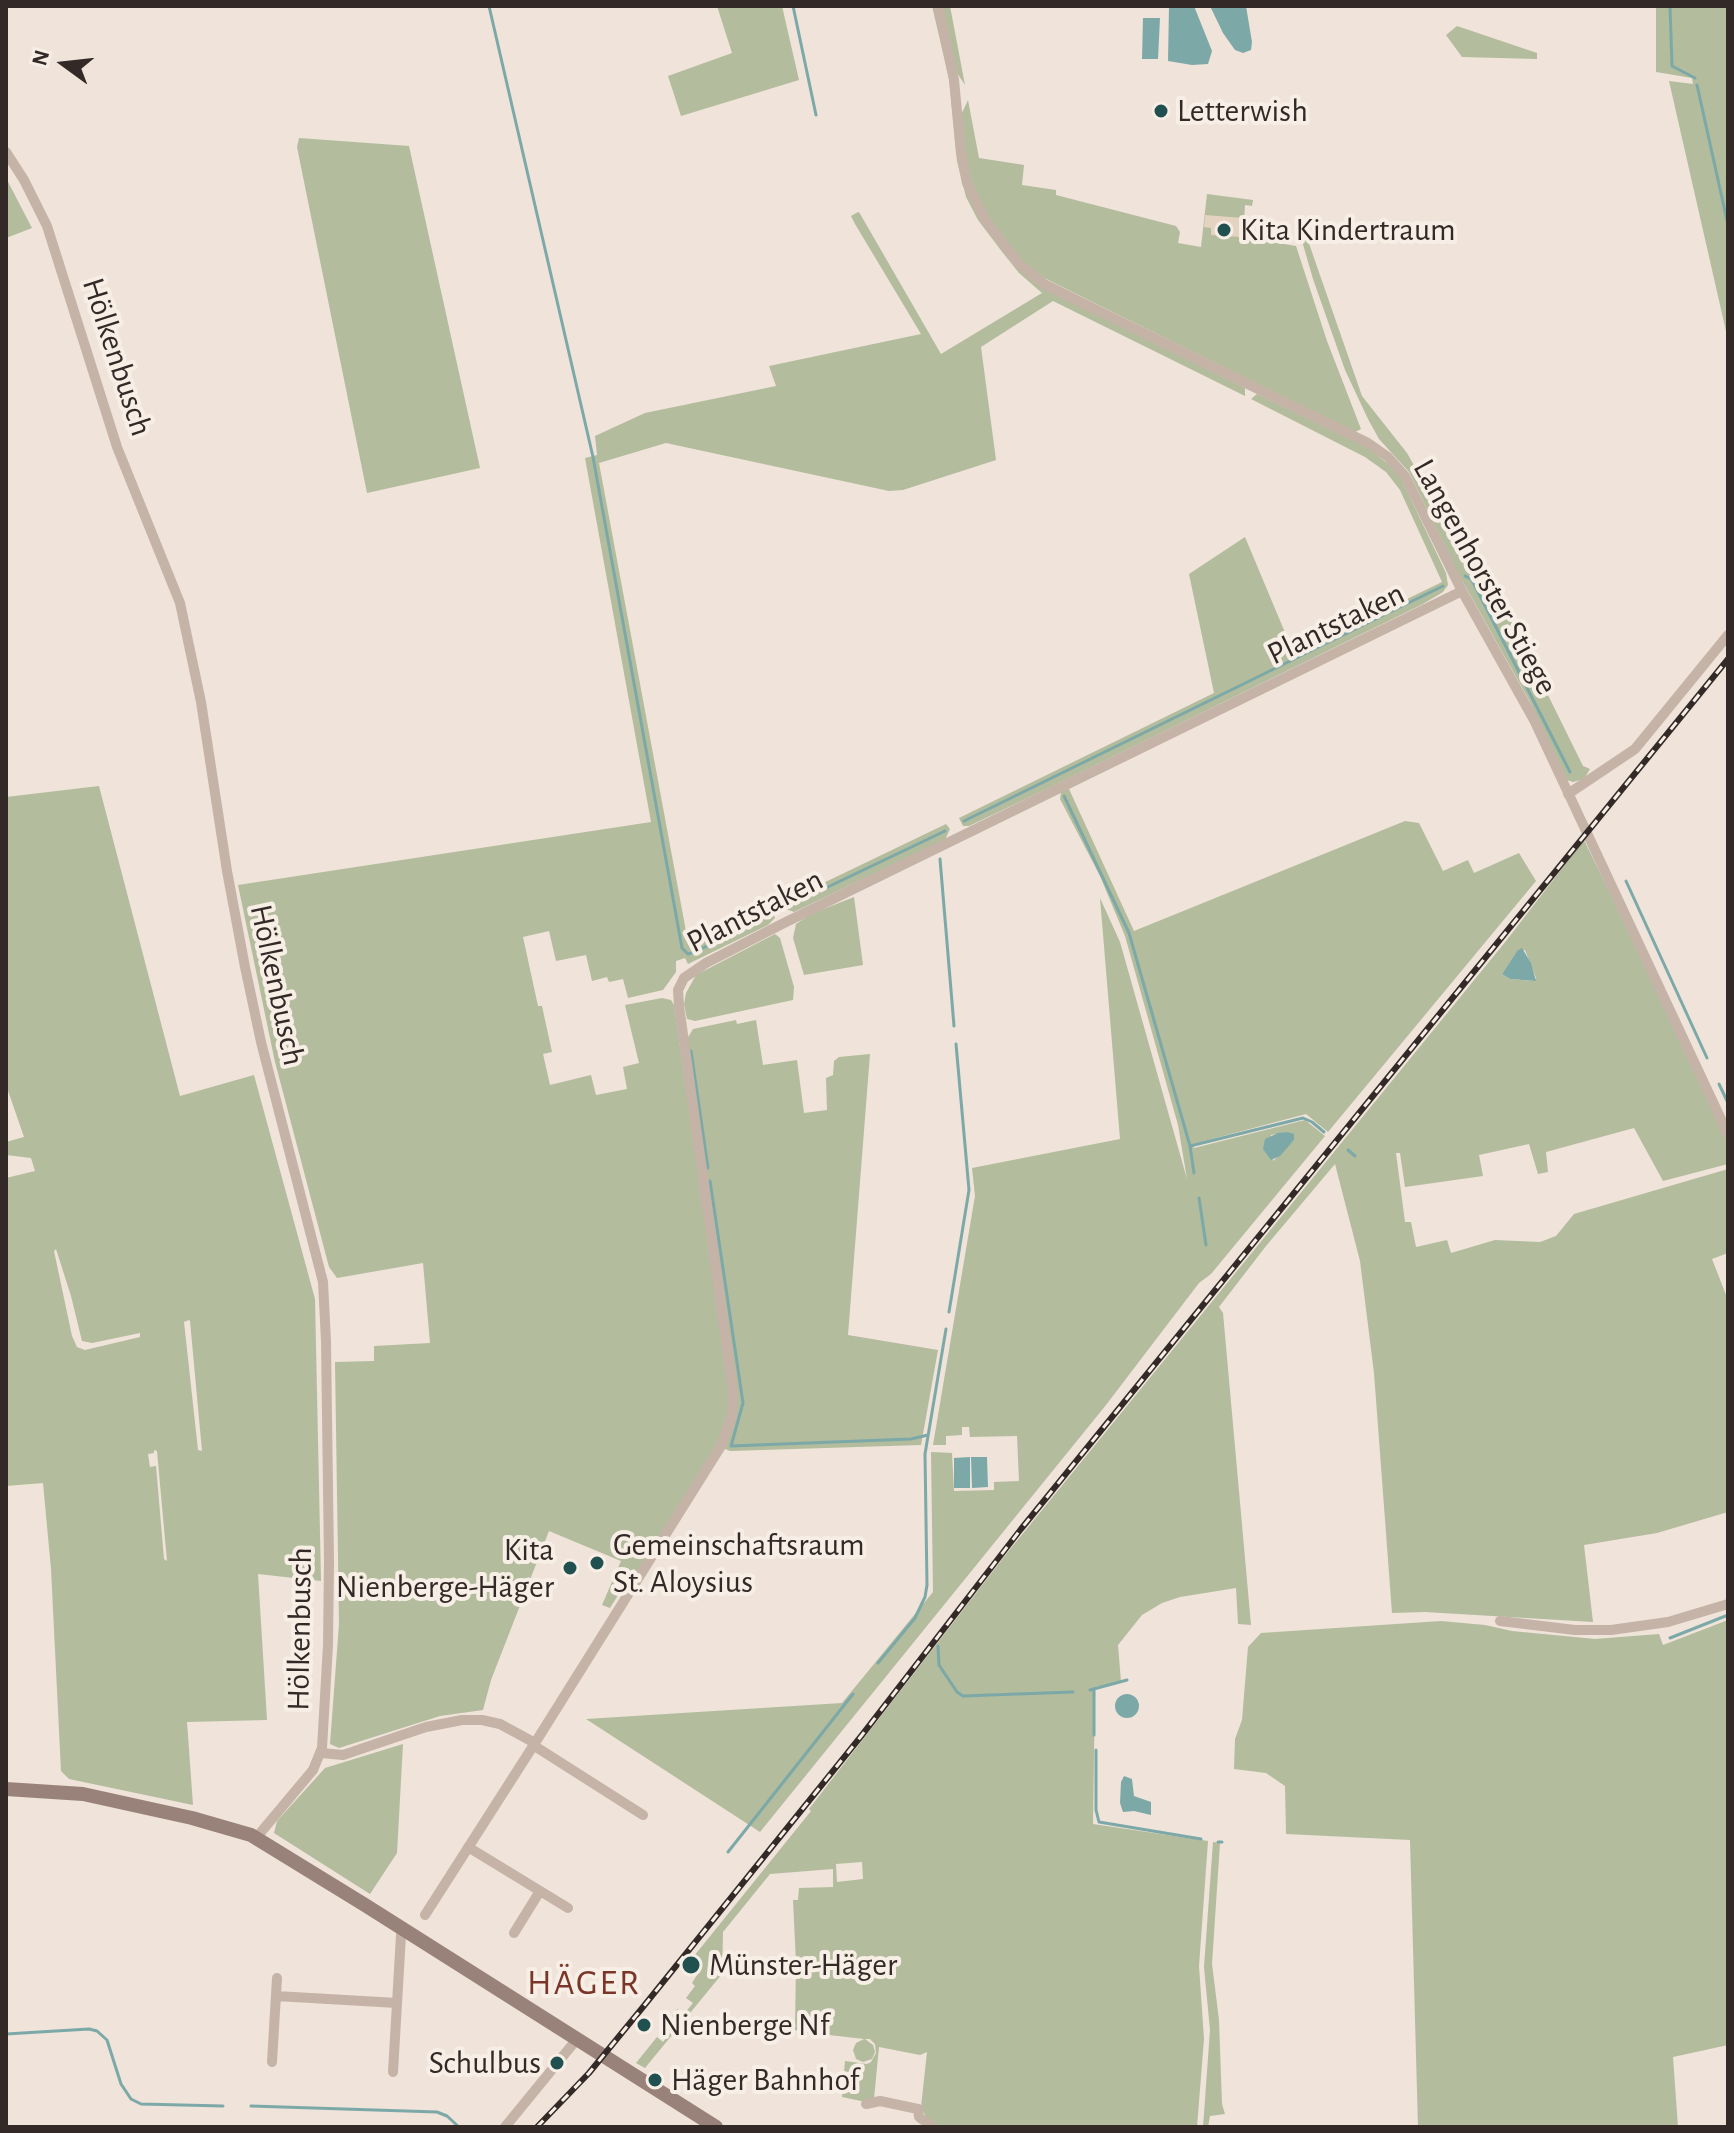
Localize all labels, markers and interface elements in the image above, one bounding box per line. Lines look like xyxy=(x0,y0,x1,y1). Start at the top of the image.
north arrow xyxy=(24,24,104,104)
text: N xyxy=(28,48,53,68)
place label: Letterwish xyxy=(1177,92,1308,130)
marker: Letterwish xyxy=(1152,102,1170,120)
place label: Kita Kindertraum xyxy=(1240,211,1456,249)
marker: Kita Kindertraum xyxy=(1215,221,1233,239)
street label: Hölkenbusch xyxy=(73,273,161,441)
street label: Langenhorster Stiege xyxy=(1404,453,1566,701)
street label: Plantstaken xyxy=(1261,574,1411,674)
street label: Plantstaken xyxy=(680,860,830,962)
street label: Hölkenbusch xyxy=(241,901,313,1069)
place label: Gemeinschaftsraum St. Aloysius xyxy=(613,1526,865,1601)
place label: Kita Nienberge-Häger xyxy=(336,1531,554,1606)
street label: Hölkenbusch xyxy=(279,1547,321,1711)
marker: Gemeinschaftsraum St. Aloysius xyxy=(588,1554,606,1572)
marker: Kita Nienberge-Häger xyxy=(561,1559,579,1577)
place label: Münster-Häger xyxy=(709,1946,897,1984)
marker: Münster-Häger xyxy=(680,1954,702,1976)
district label: HÄGER xyxy=(527,1961,641,2005)
place label: Nienberge Nf xyxy=(660,2006,830,2044)
marker: Nienberge Nf xyxy=(635,2016,653,2034)
place label: Schulbus xyxy=(429,2044,541,2082)
marker: Schulbus xyxy=(548,2054,566,2072)
place label: Häger Bahnhof xyxy=(671,2061,859,2099)
marker: Häger Bahnhof xyxy=(646,2071,664,2089)

